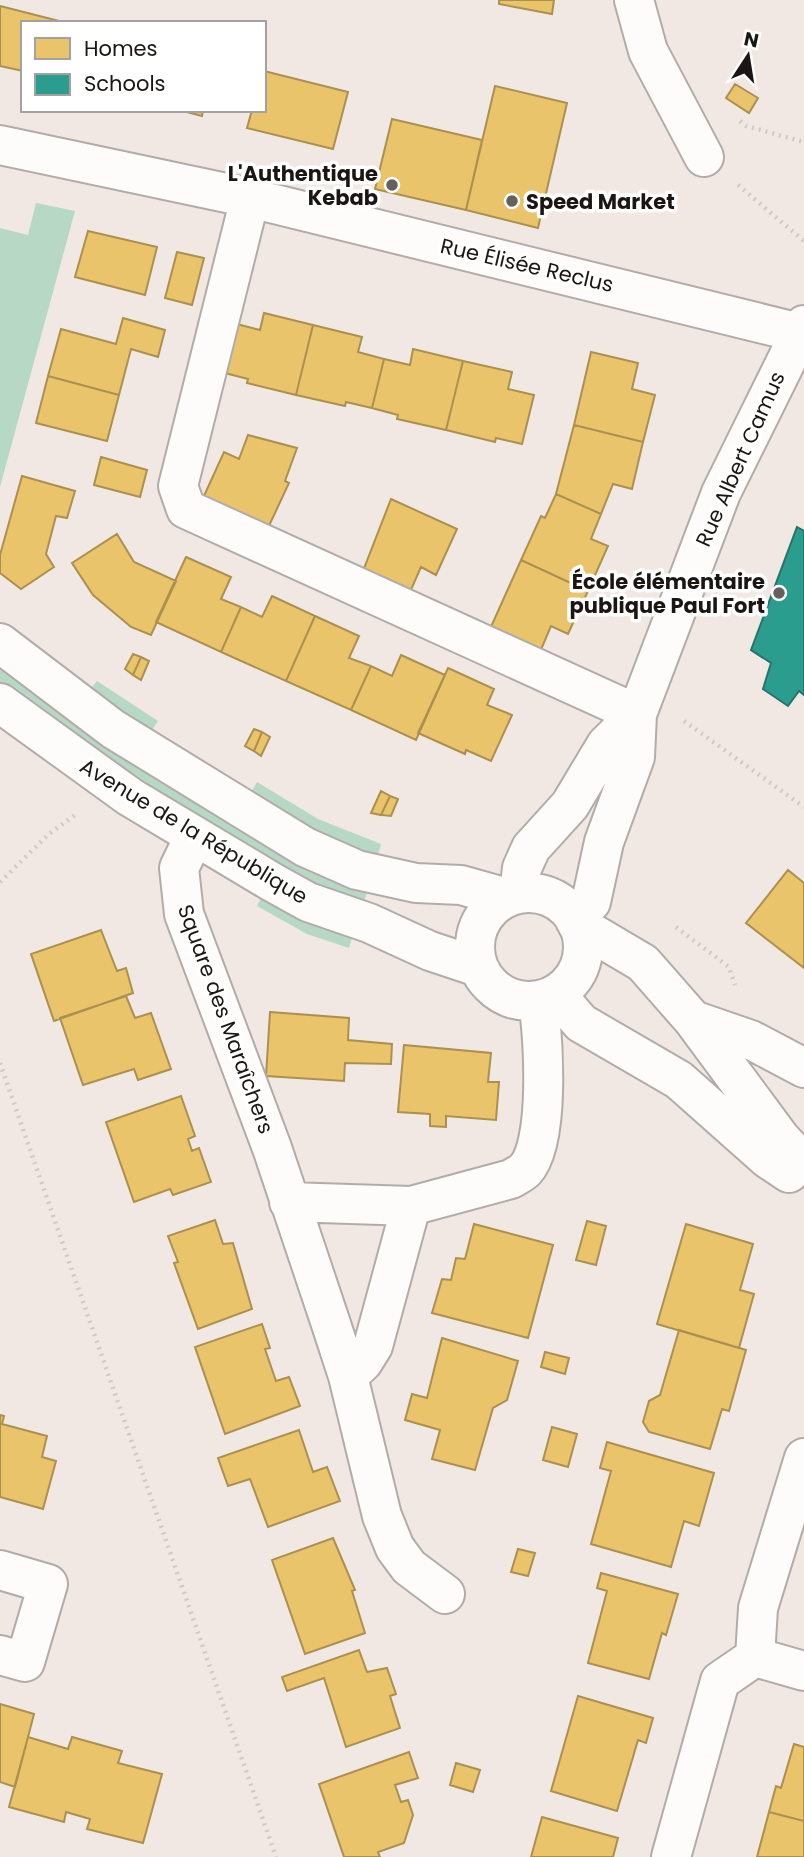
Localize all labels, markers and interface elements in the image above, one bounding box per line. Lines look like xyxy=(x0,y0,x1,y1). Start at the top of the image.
legend xyxy=(21,21,266,112)
north arrow xyxy=(713,21,783,91)
text: N xyxy=(742,25,761,55)
text: Homes xyxy=(84,34,158,63)
text: Schools xyxy=(84,69,166,98)
place label: L'Authentique Kebab xyxy=(228,159,378,212)
marker: L'Authentique Kebab xyxy=(384,177,400,193)
place label: Speed Market xyxy=(526,187,675,216)
marker: Speed Market xyxy=(504,193,520,209)
street label: Rue Élisée Reclus xyxy=(438,231,616,299)
street label: Rue Albert Camus xyxy=(688,367,792,551)
place label: École élémentaire publique Paul Fort xyxy=(570,567,765,620)
marker: École élémentaire publique Paul Fort xyxy=(771,585,787,601)
street label: Avenue de la République xyxy=(75,751,313,911)
street label: Square des Maraîchers xyxy=(171,900,281,1138)

